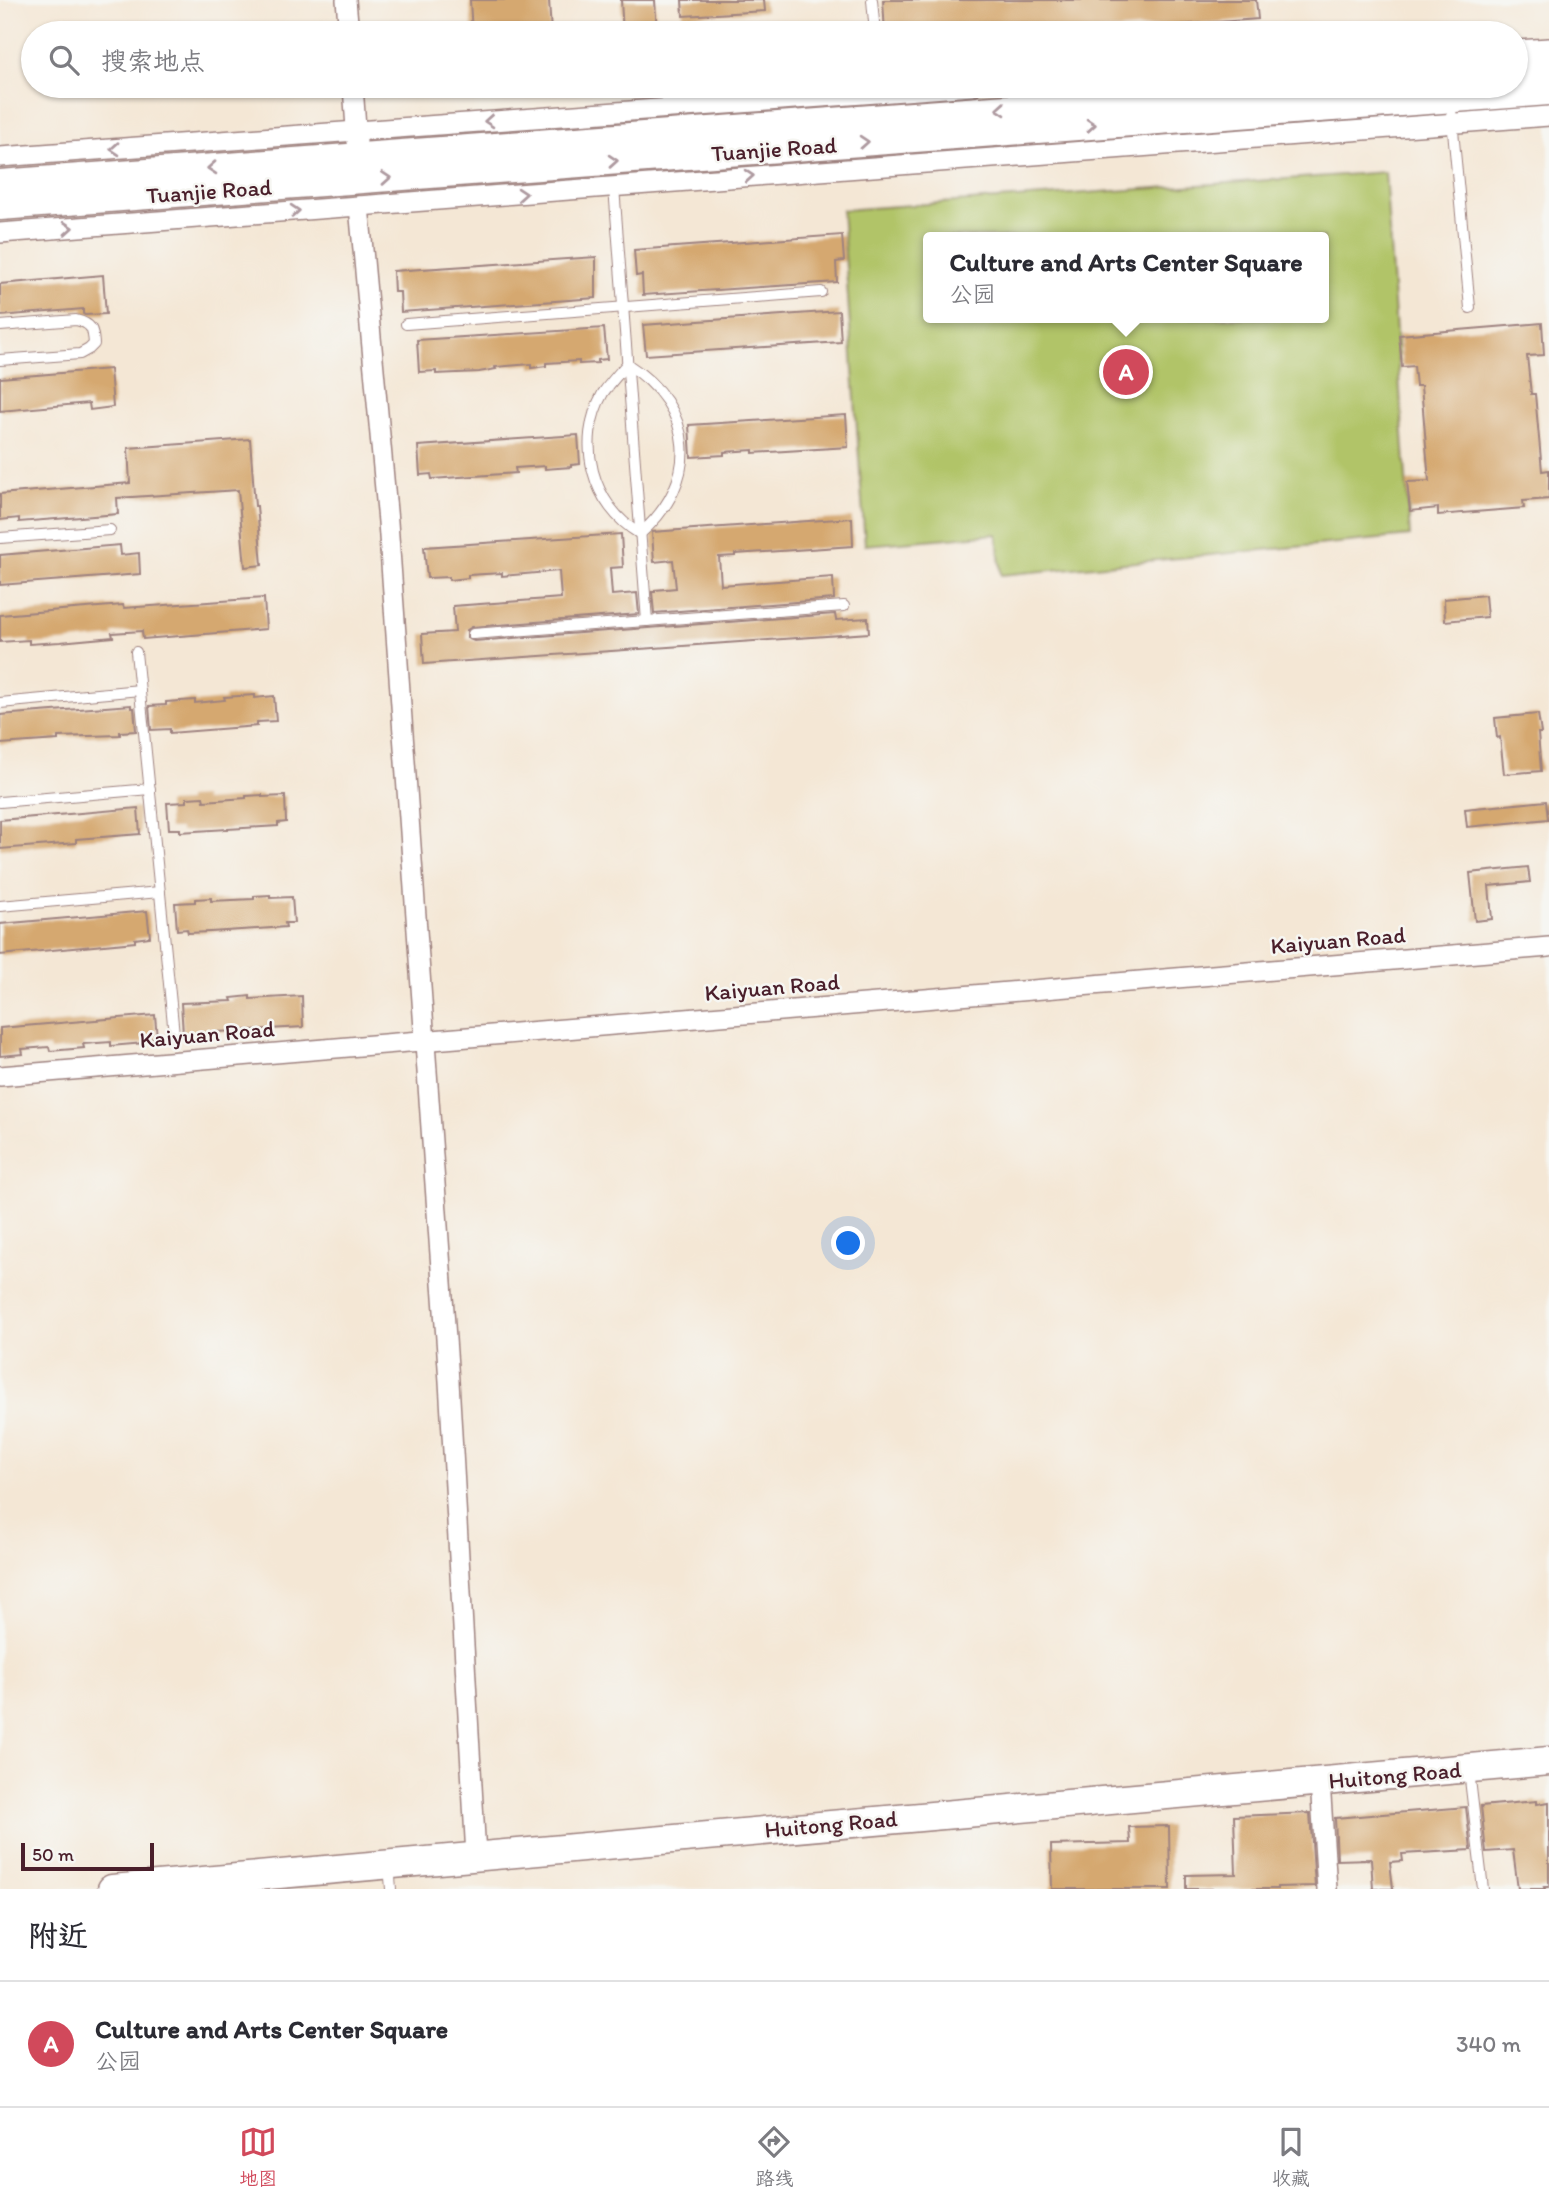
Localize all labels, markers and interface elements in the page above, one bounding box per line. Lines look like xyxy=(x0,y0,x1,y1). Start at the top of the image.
search box xyxy=(21,21,1528,98)
icon: search xyxy=(45,41,83,79)
text: 搜索地点 xyxy=(101,45,205,77)
one-way arrow xyxy=(995,101,1006,116)
one-way arrow xyxy=(483,113,494,128)
one-way arrow xyxy=(1086,118,1097,133)
street label: Tuanjie Road xyxy=(710,131,838,167)
one-way arrow xyxy=(859,135,870,150)
one-way arrow xyxy=(109,141,120,156)
one-way arrow xyxy=(607,154,618,169)
one-way arrow xyxy=(206,160,217,175)
one-way arrow xyxy=(743,169,754,184)
one-way arrow xyxy=(380,171,391,186)
street label: Tuanjie Road xyxy=(145,173,273,209)
one-way arrow xyxy=(517,187,528,202)
one-way arrow xyxy=(290,204,301,219)
one-way arrow xyxy=(63,221,74,236)
popup xyxy=(923,232,1329,323)
text: Culture and Arts Center Square xyxy=(949,246,1303,278)
text: 公园 xyxy=(949,280,995,308)
pin: A xyxy=(1103,346,1149,398)
street label: Kaiyuan Road xyxy=(1269,920,1407,960)
street label: Kaiyuan Road xyxy=(703,967,841,1007)
street label: Kaiyuan Road xyxy=(138,1014,276,1054)
your location xyxy=(831,1226,865,1260)
street label: Huitong Road xyxy=(1327,1755,1463,1795)
street label: Huitong Road xyxy=(763,1804,899,1844)
scale bar xyxy=(21,1840,154,1872)
text: 50 m xyxy=(32,1843,74,1866)
text: 附近 xyxy=(28,1917,88,1954)
text: Culture and Arts Center Square xyxy=(95,2013,448,2045)
text: A xyxy=(44,2030,58,2058)
text: 340 m xyxy=(1456,2030,1521,2058)
text: 公园 xyxy=(95,2047,141,2075)
tab: 地图 xyxy=(239,2123,277,2190)
tab: 路线 xyxy=(755,2123,794,2190)
tab: 收藏 xyxy=(1272,2123,1310,2190)

